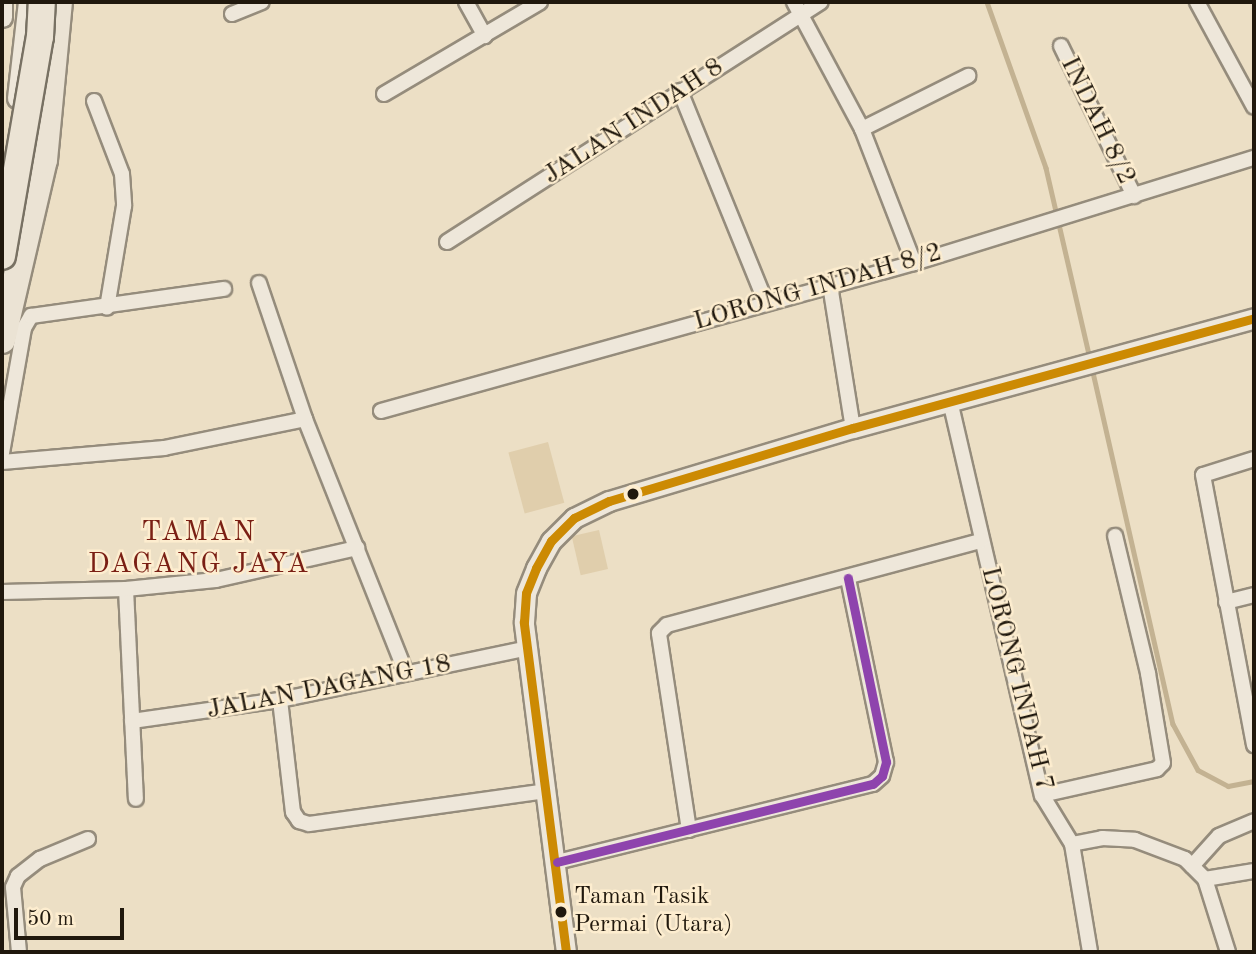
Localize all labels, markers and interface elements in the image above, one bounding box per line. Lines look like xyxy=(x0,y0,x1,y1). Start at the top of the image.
street label: JALAN INDAH 8 xyxy=(538,52,730,192)
street label: INDAH 8/2 xyxy=(1053,52,1141,190)
street label: LORONG INDAH 8/2 xyxy=(690,238,946,338)
unlabelled marker xyxy=(626,487,640,501)
district label: TAMAN DAGANG JAYA xyxy=(89,516,309,582)
street label: LORONG INDAH 7 xyxy=(973,564,1059,794)
street label: JALAN DAGANG 18 xyxy=(204,649,454,727)
place label: Taman Tasik Permai (Utara) xyxy=(574,884,732,940)
scale bar xyxy=(18,894,128,938)
marker: Taman Tasik Permai (Utara) xyxy=(554,905,568,919)
text: 50 m xyxy=(27,909,74,930)

